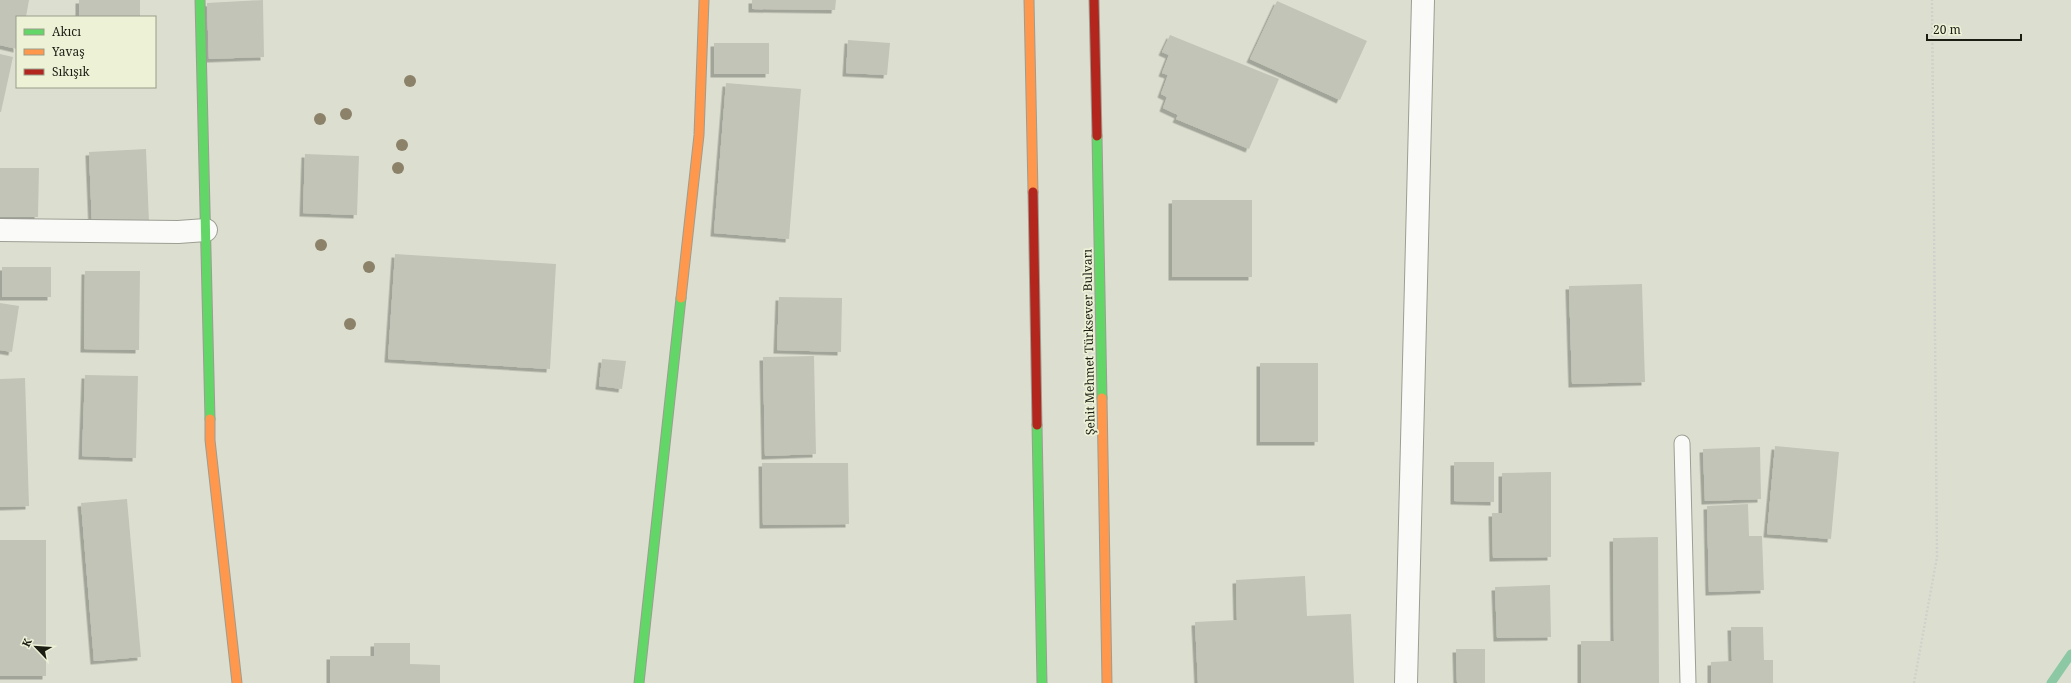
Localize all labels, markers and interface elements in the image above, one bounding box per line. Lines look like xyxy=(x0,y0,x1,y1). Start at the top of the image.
legend xyxy=(16,16,156,88)
scale bar xyxy=(1927,16,2021,42)
text: 20 m xyxy=(1933,21,1961,38)
text: Akıcı xyxy=(52,23,81,40)
text: Yavaş xyxy=(51,43,85,60)
text: Sıkışık xyxy=(52,63,90,80)
street label: Şehit Mehmet Türksever Bulvarı xyxy=(1078,249,1099,435)
north arrow xyxy=(16,627,56,667)
text: K xyxy=(18,635,35,649)

